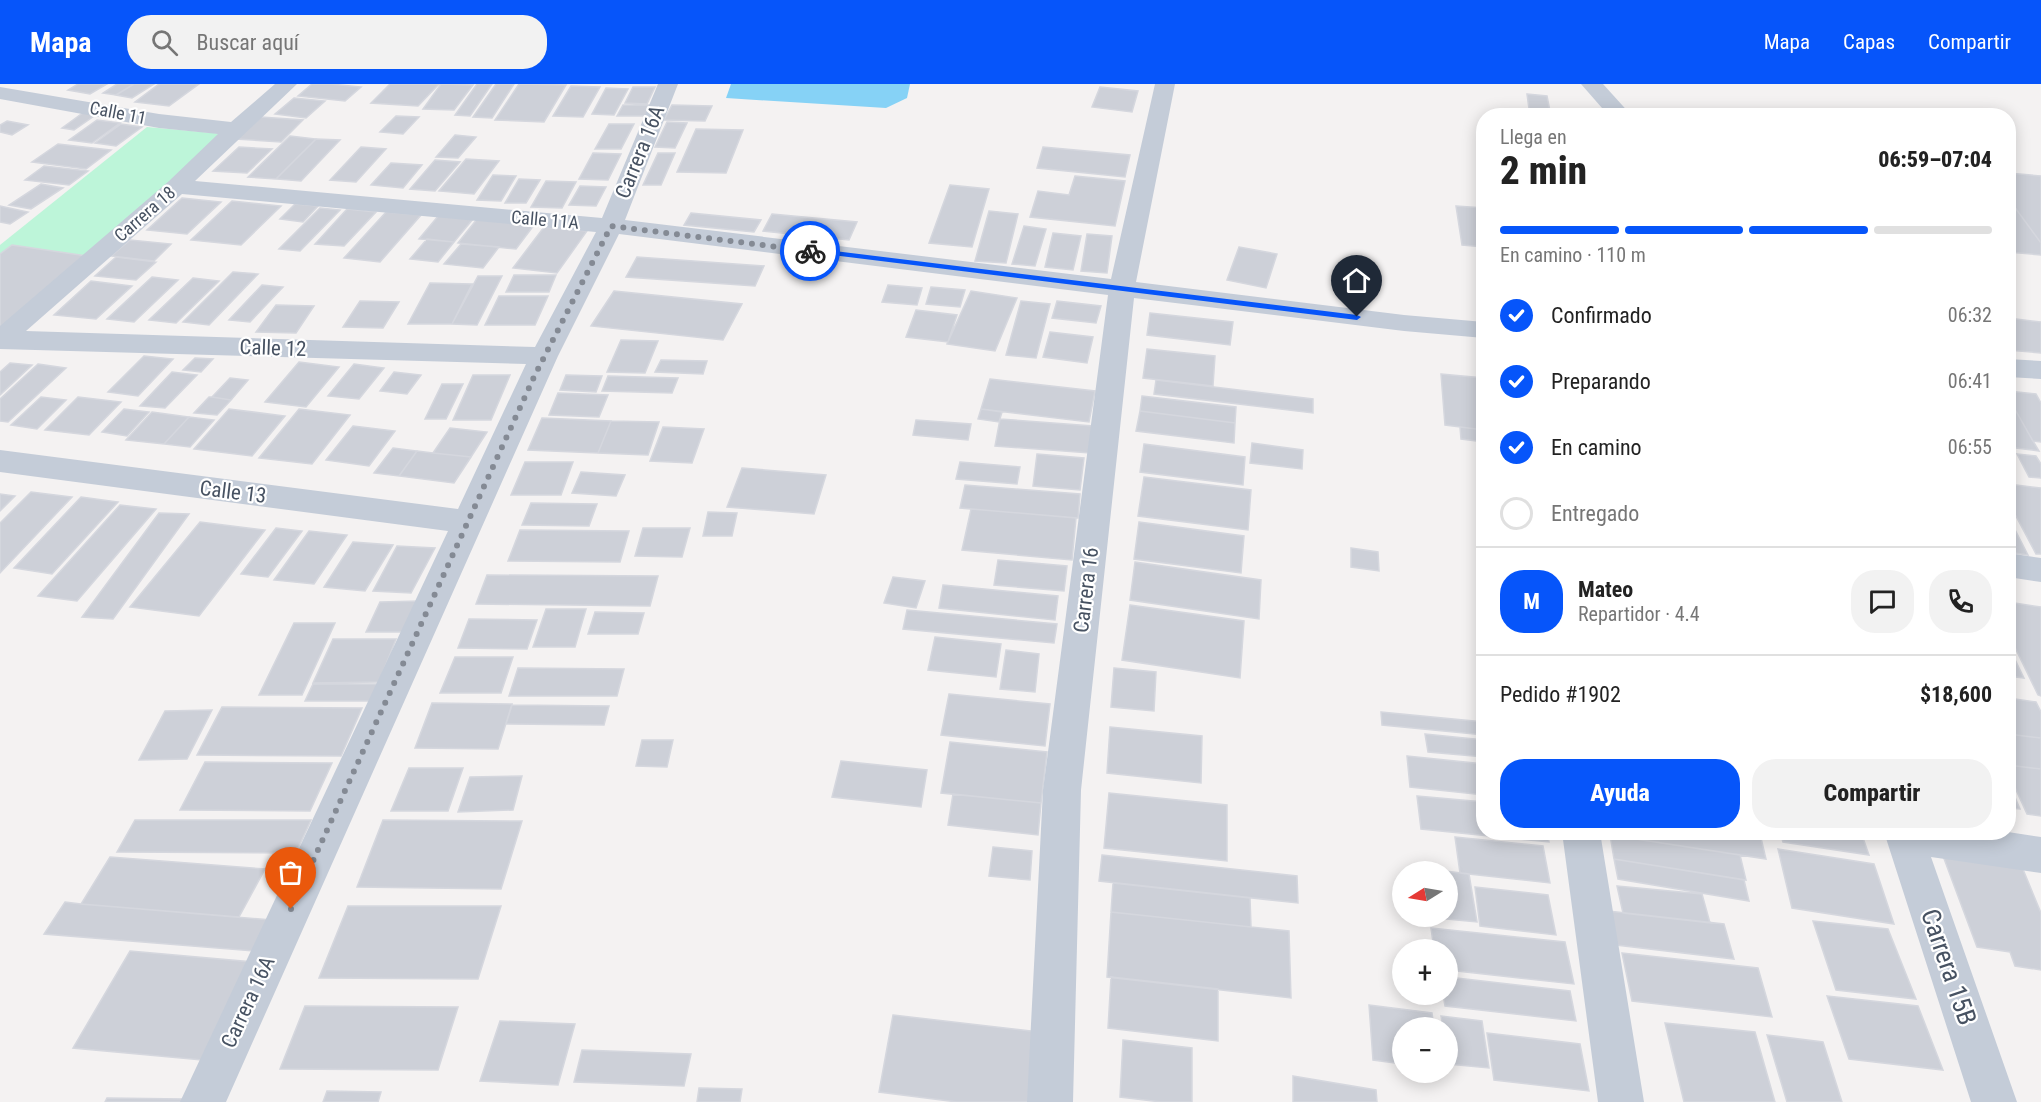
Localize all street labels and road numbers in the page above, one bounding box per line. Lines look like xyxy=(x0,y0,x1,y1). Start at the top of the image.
street label: Calle 11 xyxy=(88,97,148,128)
street label: Carrera 16A xyxy=(610,102,670,202)
street label: Carrera 18 xyxy=(110,182,179,246)
street label: Calle 11A xyxy=(510,206,580,233)
street label: Calle 12 xyxy=(239,335,307,361)
street label: Calle 13 xyxy=(198,476,268,508)
street label: Carrera 16 xyxy=(1069,546,1103,634)
street label: Carrera 15B xyxy=(1915,905,1983,1029)
street label: Carrera 16A xyxy=(216,952,280,1052)

